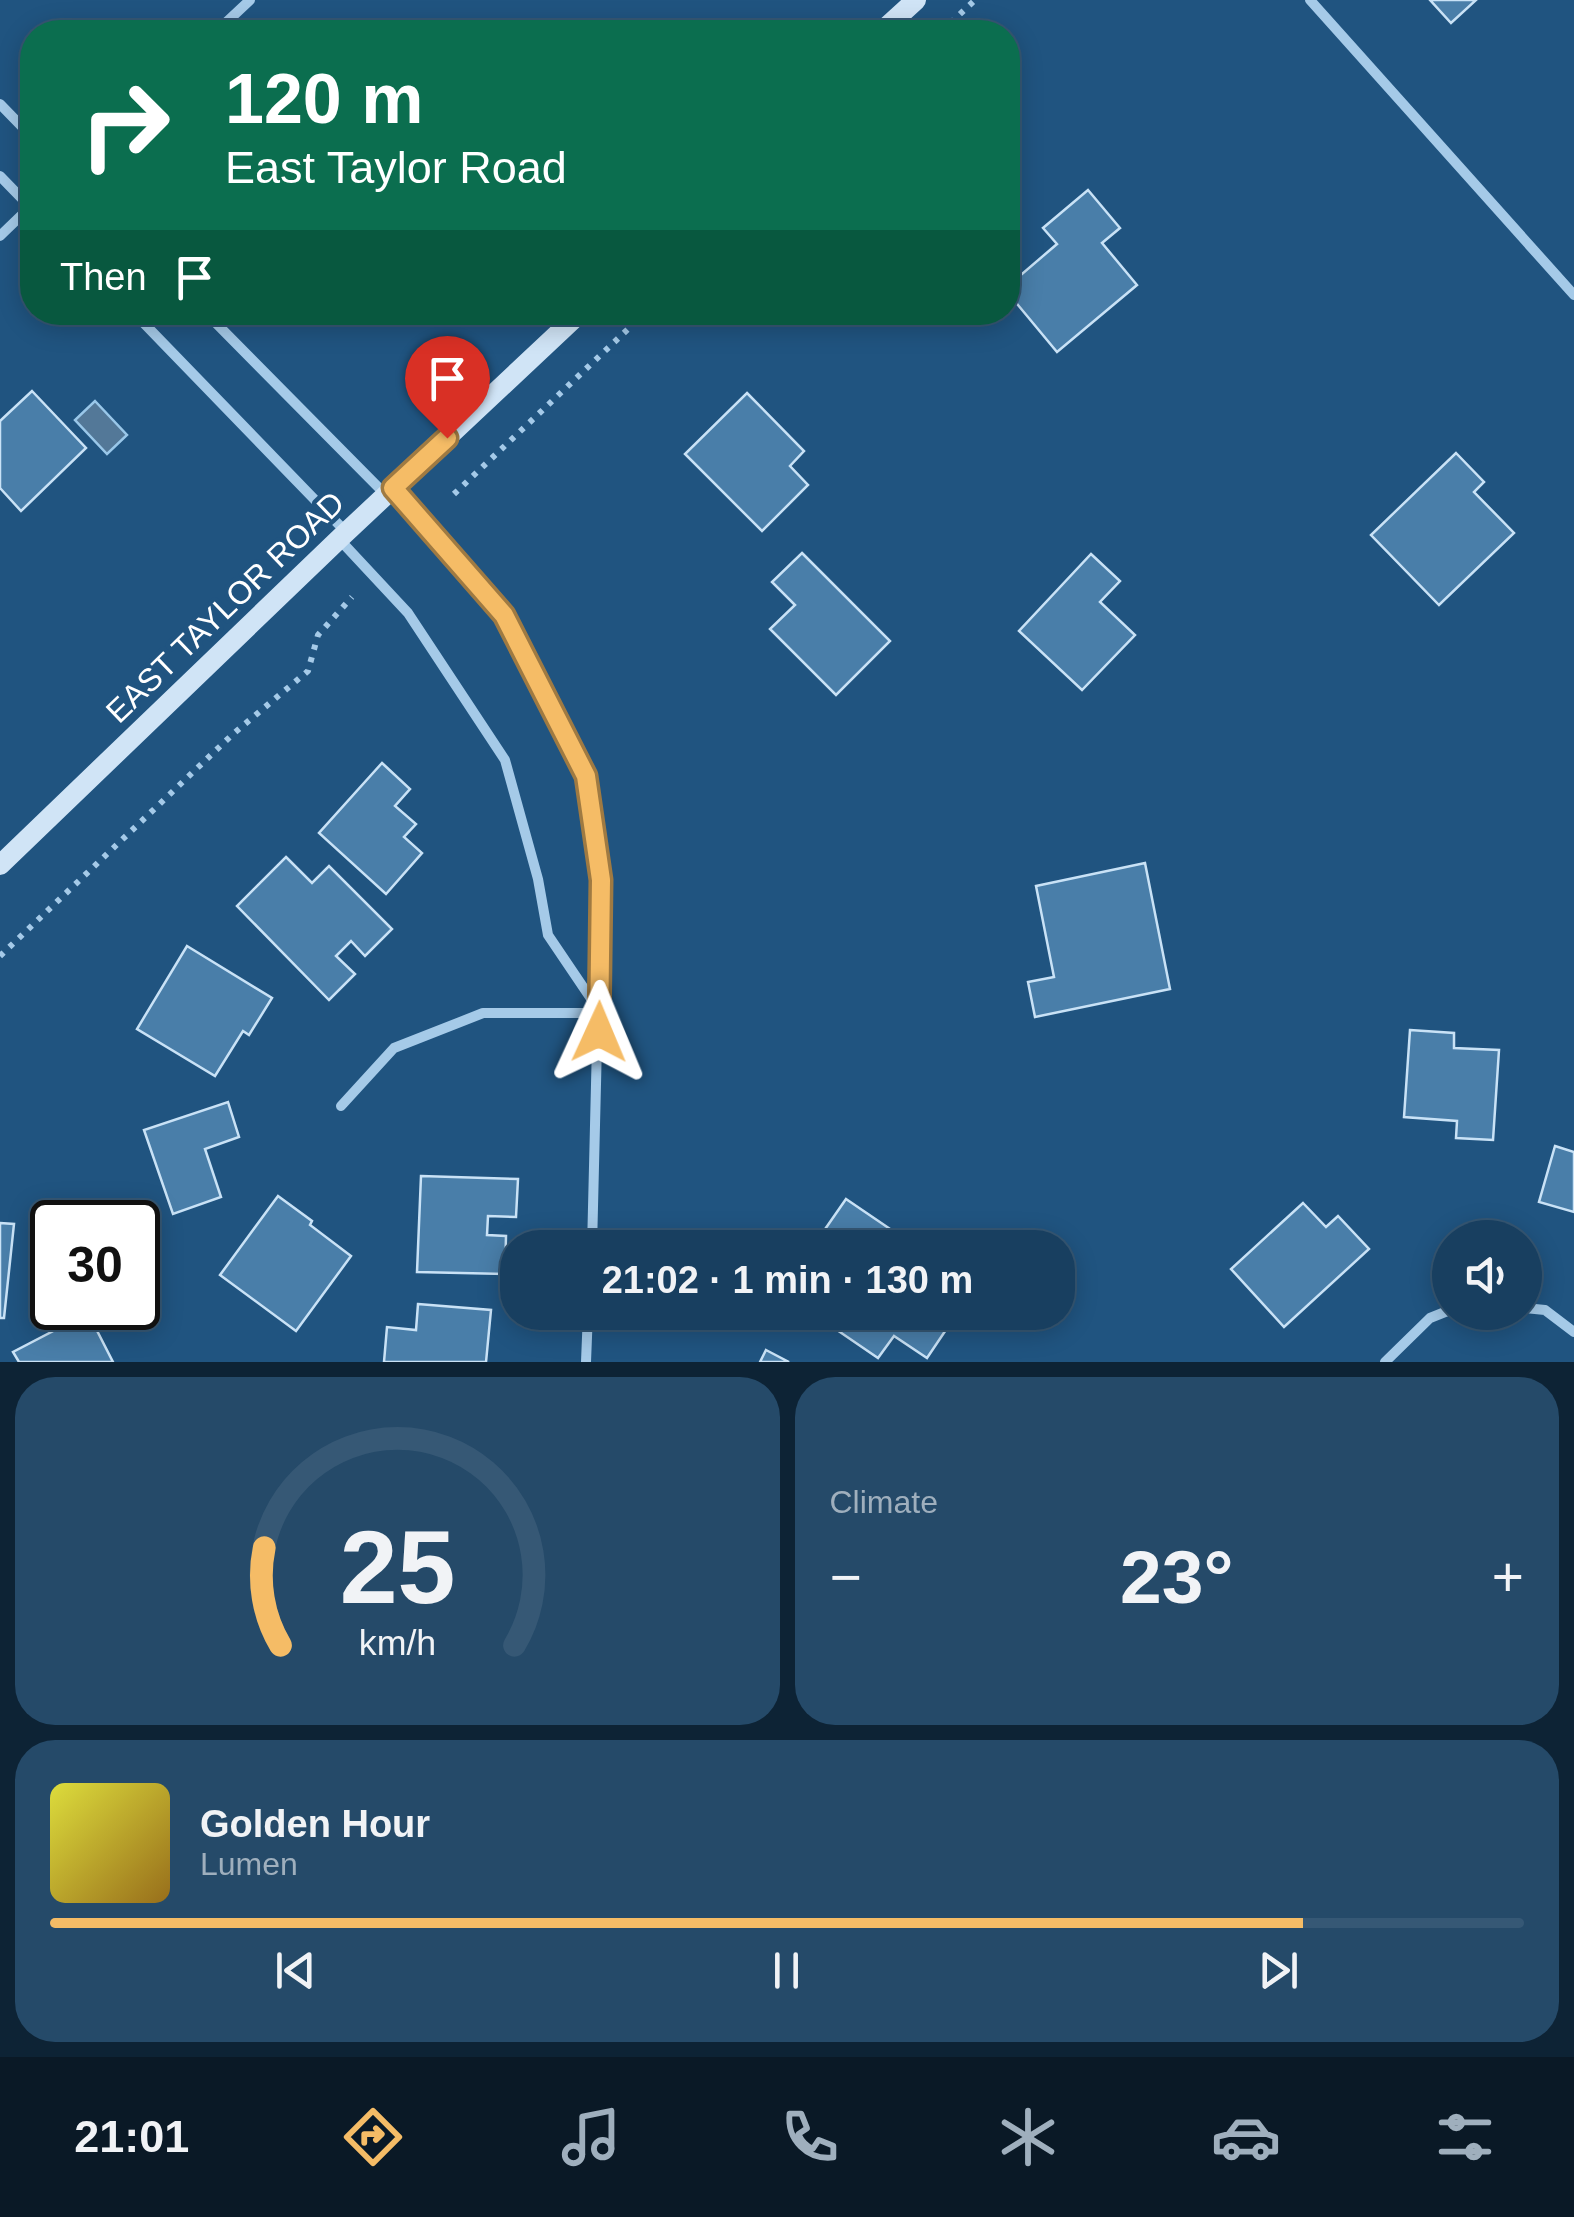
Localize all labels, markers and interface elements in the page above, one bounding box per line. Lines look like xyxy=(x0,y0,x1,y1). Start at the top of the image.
icon: right xyxy=(60,60,190,190)
text: 120 m xyxy=(225,60,423,138)
text: East Taylor Road xyxy=(225,142,567,193)
icon: arrive xyxy=(167,250,222,305)
text: Then xyxy=(60,256,147,298)
pin xyxy=(405,336,490,439)
icon: arrive xyxy=(420,351,475,406)
street label: EAST TAYLOR ROAD xyxy=(99,484,351,730)
position arrow xyxy=(547,980,651,1084)
speed limit sign: 30 xyxy=(30,1200,160,1330)
map controls xyxy=(1432,1220,1542,1330)
button: sound xyxy=(1432,1220,1542,1330)
text: 21:02 · 1 min · 130 m xyxy=(602,1259,973,1301)
text: Climate xyxy=(830,1484,938,1520)
text: 25 xyxy=(339,1509,455,1625)
text: 23° xyxy=(1120,1535,1233,1619)
text: − xyxy=(830,1546,862,1608)
text: + xyxy=(1492,1546,1524,1608)
text: km/h xyxy=(359,1623,436,1663)
text: Golden Hour xyxy=(200,1803,430,1845)
text: Lumen xyxy=(200,1846,298,1882)
icon: previous xyxy=(268,1943,323,1998)
icon: pause xyxy=(759,1943,814,1998)
icon: next xyxy=(1251,1943,1306,1998)
icon: directions xyxy=(338,2102,408,2172)
icon: music xyxy=(556,2102,626,2172)
icon: phone xyxy=(775,2102,845,2172)
icon: climate xyxy=(993,2102,1063,2172)
icon: car xyxy=(1211,2102,1281,2172)
icon: filters xyxy=(1430,2102,1500,2172)
text: 21:01 xyxy=(74,2111,189,2162)

